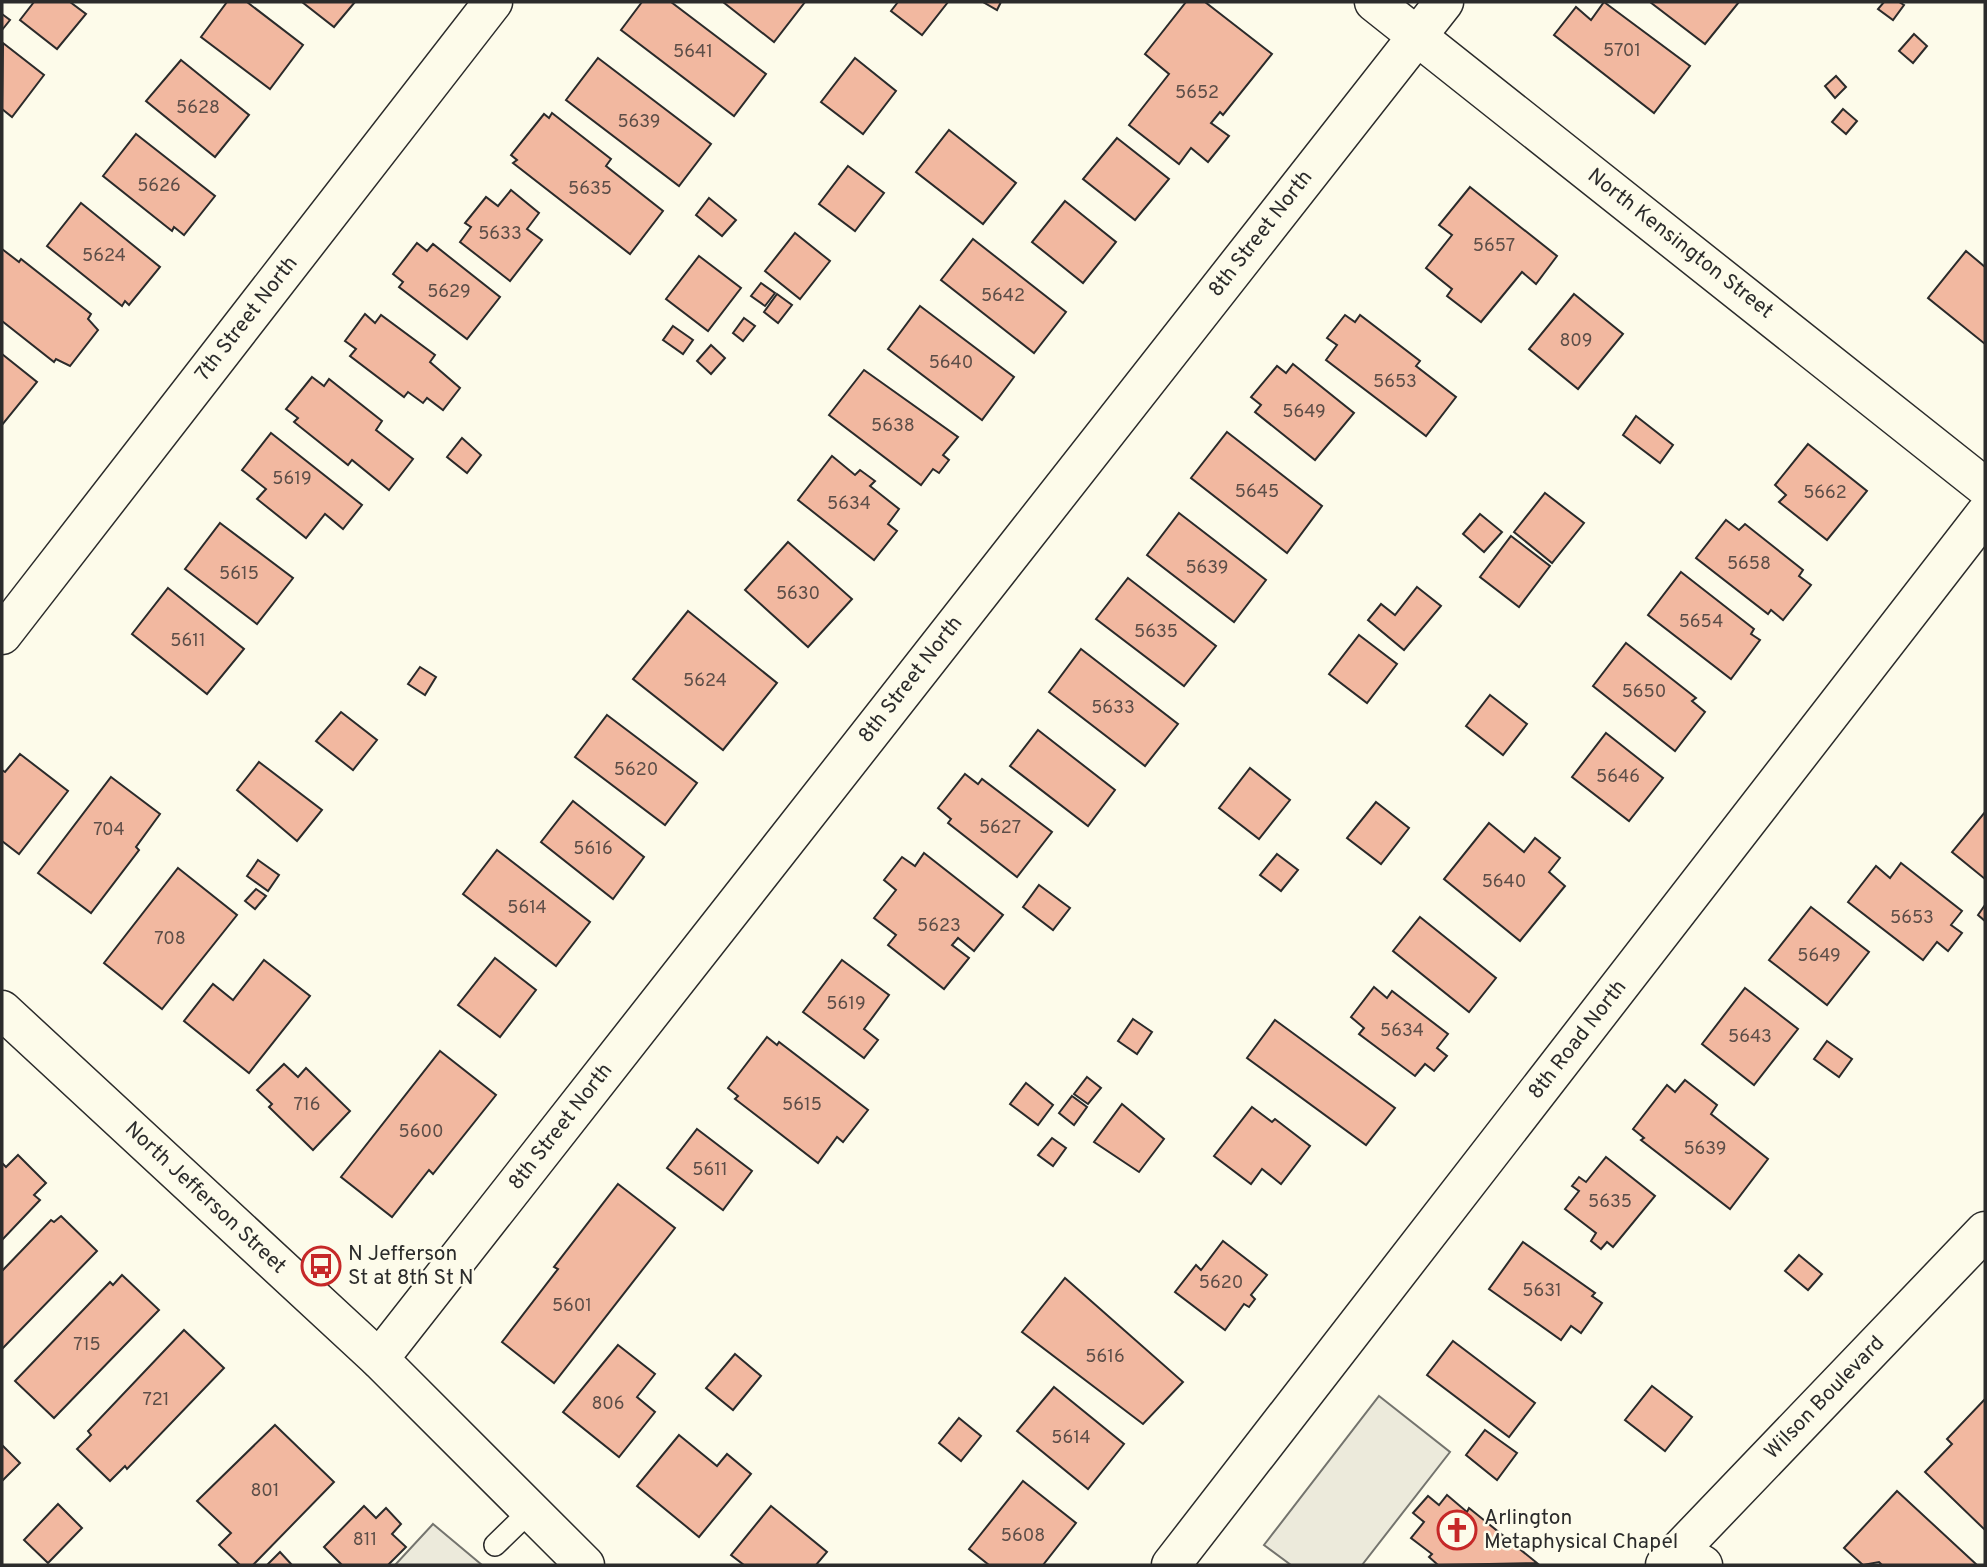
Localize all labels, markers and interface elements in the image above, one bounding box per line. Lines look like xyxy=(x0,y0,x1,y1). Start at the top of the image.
house number: 5701 xyxy=(1603,40,1641,63)
house number: 5641 xyxy=(673,41,713,64)
house number: 5652 xyxy=(1175,82,1219,105)
house number: 5628 xyxy=(176,97,220,120)
house number: 5639 xyxy=(617,111,661,134)
street label: North Kensington Street xyxy=(1581,163,1779,325)
street label: 8th Street North xyxy=(1203,165,1319,303)
house number: 5626 xyxy=(137,175,181,198)
house number: 5635 xyxy=(568,178,612,201)
house number: 5633 xyxy=(478,223,522,246)
house number: 5657 xyxy=(1473,235,1515,258)
house number: 5624 xyxy=(82,245,126,268)
street label: 7th Street North xyxy=(190,251,304,387)
house number: 5629 xyxy=(427,281,471,304)
house number: 5642 xyxy=(981,285,1025,308)
house number: 809 xyxy=(1559,330,1593,353)
house number: 5640 xyxy=(929,352,973,375)
house number: 5653 xyxy=(1373,371,1417,394)
house number: 5649 xyxy=(1282,401,1326,424)
house number: 5638 xyxy=(871,415,915,438)
house number: 5619 xyxy=(272,468,312,491)
house number: 5645 xyxy=(1235,481,1279,504)
house number: 5662 xyxy=(1803,482,1847,505)
house number: 5634 xyxy=(827,493,871,516)
house number: 5658 xyxy=(1727,553,1771,576)
house number: 5639 xyxy=(1185,557,1229,580)
house number: 5615 xyxy=(219,563,259,586)
house number: 5630 xyxy=(776,583,820,606)
street label: 8th Street North xyxy=(853,611,969,749)
house number: 5654 xyxy=(1679,611,1723,634)
house number: 5635 xyxy=(1134,621,1178,644)
house number: 5611 xyxy=(170,630,206,653)
house number: 5624 xyxy=(683,670,727,693)
house number: 5650 xyxy=(1622,681,1666,704)
house number: 5633 xyxy=(1091,697,1135,720)
house number: 5620 xyxy=(614,759,658,782)
house number: 5646 xyxy=(1596,766,1640,789)
house number: 5627 xyxy=(979,817,1021,840)
house number: 704 xyxy=(93,819,125,842)
house number: 5616 xyxy=(573,838,613,861)
house number: 5640 xyxy=(1482,871,1526,894)
house number: 5614 xyxy=(507,897,547,920)
house number: 5653 xyxy=(1890,907,1934,930)
house number: 5623 xyxy=(917,915,961,938)
house number: 708 xyxy=(154,928,186,951)
house number: 5649 xyxy=(1797,945,1841,968)
street label: 8th Road North xyxy=(1523,975,1633,1105)
house number: 5619 xyxy=(826,993,866,1016)
house number: 5634 xyxy=(1380,1020,1424,1043)
house number: 5643 xyxy=(1728,1026,1772,1049)
street label: 8th Street North xyxy=(503,1058,619,1196)
house number: 716 xyxy=(293,1094,321,1117)
house number: 5615 xyxy=(782,1094,822,1117)
street label: North Jefferson Street xyxy=(118,1116,292,1280)
house number: 5600 xyxy=(399,1121,443,1144)
house number: 5639 xyxy=(1683,1138,1727,1161)
house number: 5611 xyxy=(692,1159,728,1182)
house number: 5635 xyxy=(1588,1191,1632,1214)
place label: N Jefferson St at 8th St N xyxy=(348,1241,474,1292)
bus stop icon: N Jefferson St at 8th St N xyxy=(300,1245,342,1287)
house number: 5620 xyxy=(1199,1272,1243,1295)
house number: 5631 xyxy=(1522,1280,1562,1303)
house number: 5601 xyxy=(552,1295,592,1318)
street label: Wilson Boulevard xyxy=(1759,1331,1891,1465)
house number: 715 xyxy=(73,1334,101,1357)
house number: 5616 xyxy=(1085,1346,1125,1369)
house number: 721 xyxy=(143,1389,169,1412)
house number: 806 xyxy=(591,1393,625,1416)
house number: 5614 xyxy=(1051,1427,1091,1450)
house number: 801 xyxy=(250,1480,280,1503)
place label: Arlington Metaphysical Chapel xyxy=(1484,1505,1678,1556)
church icon: Arlington Metaphysical Chapel xyxy=(1436,1509,1478,1551)
house number: 5608 xyxy=(1001,1525,1045,1548)
house number: 811 xyxy=(353,1529,377,1552)

